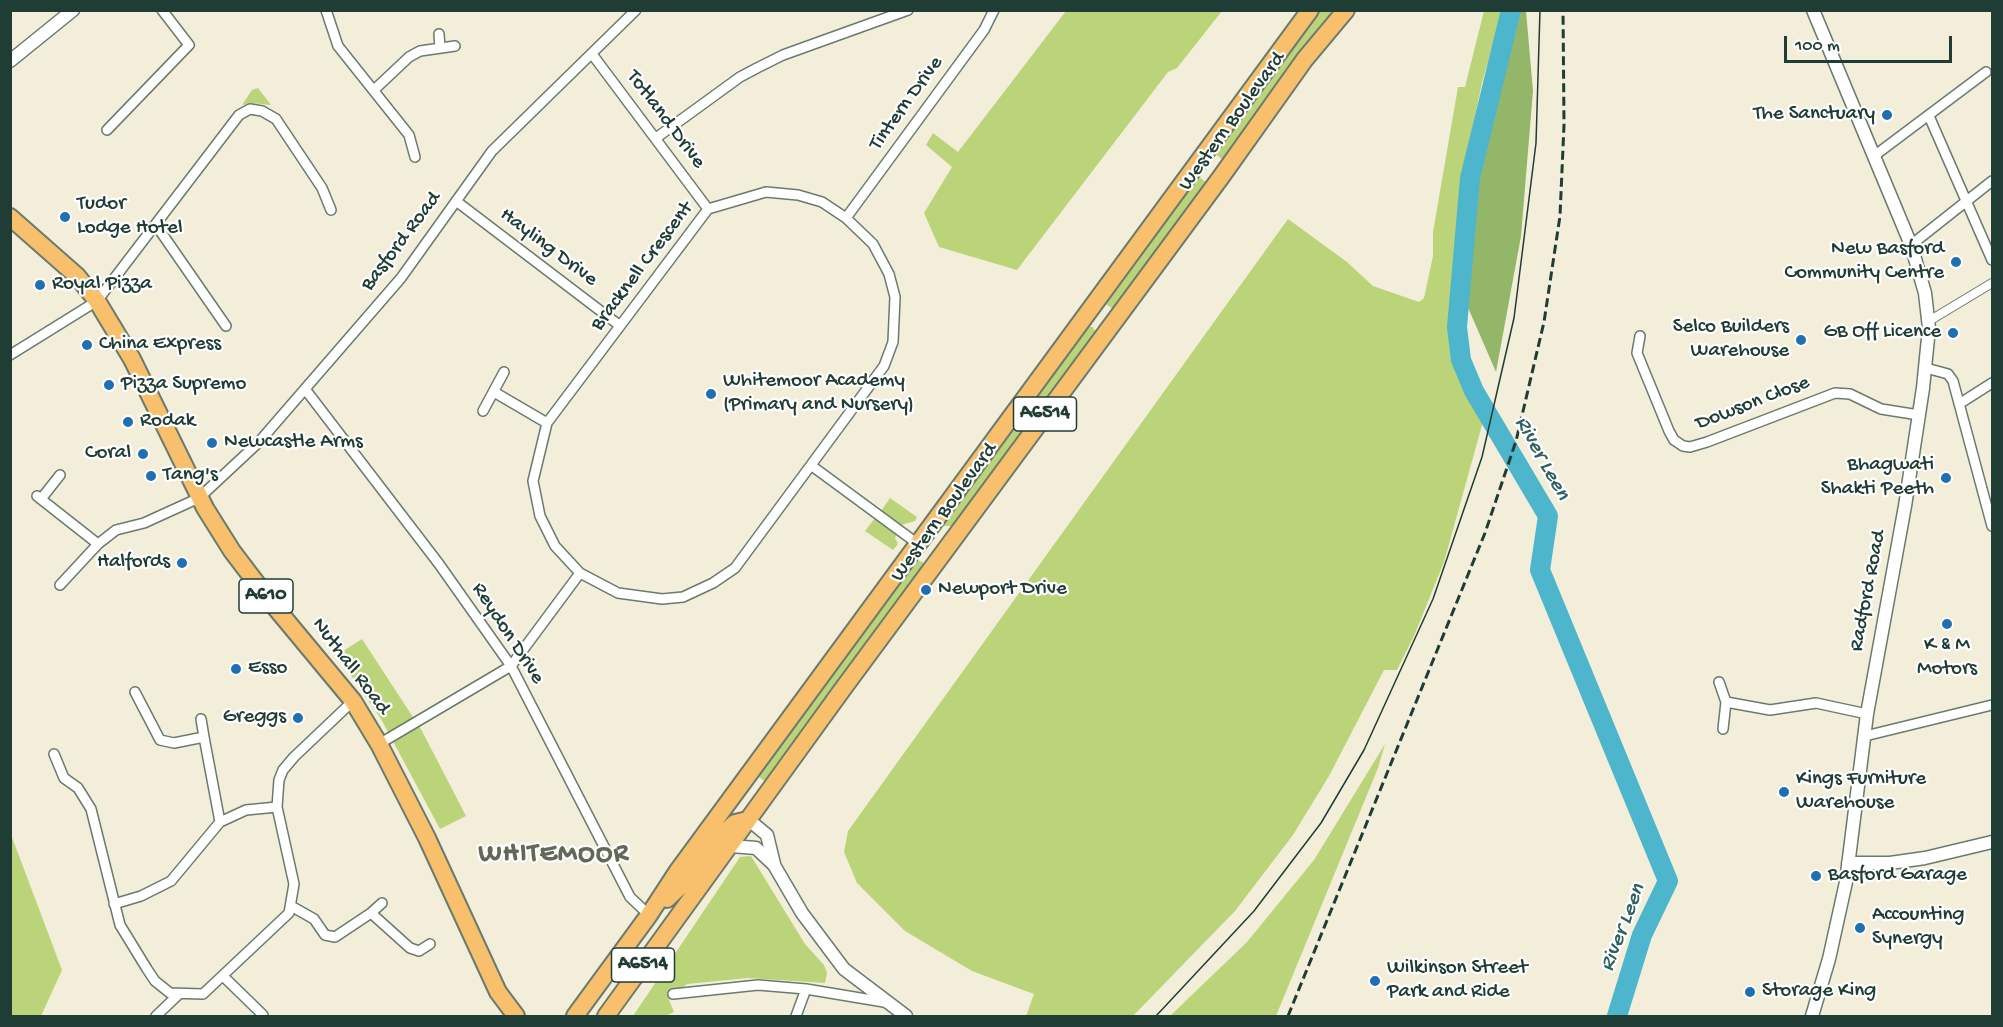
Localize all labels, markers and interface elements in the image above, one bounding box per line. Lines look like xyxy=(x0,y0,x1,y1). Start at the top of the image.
scale bar xyxy=(1787,24,1955,62)
text: 100 m xyxy=(1795,36,1840,57)
street label: Western Boulevard xyxy=(1174,48,1292,196)
street label: Tintern Drive xyxy=(864,52,950,156)
street label: Totland Drive xyxy=(620,66,710,174)
place label: The Sanctuary xyxy=(1753,102,1875,128)
marker: The Sanctuary xyxy=(1880,108,1894,122)
street label: Basford Road xyxy=(356,187,448,297)
place label: Tudor Lodge Hotel xyxy=(77,192,183,242)
street label: Bracknell Crescent xyxy=(586,197,700,337)
street label: Hayling Drive xyxy=(494,203,602,293)
marker: Tudor Lodge Hotel xyxy=(58,210,72,224)
place label: New Basford Community Centre xyxy=(1785,237,1944,287)
marker: New Basford Community Centre xyxy=(1949,255,1963,269)
place label: Royal Pizza xyxy=(52,272,152,298)
marker: Royal Pizza xyxy=(33,278,47,292)
place label: Selco Builders Warehouse xyxy=(1673,315,1789,365)
place label: GB Off Licence xyxy=(1823,320,1941,346)
marker: GB Off Licence xyxy=(1946,326,1960,340)
place label: China Express xyxy=(99,332,221,358)
marker: Selco Builders Warehouse xyxy=(1794,333,1808,347)
marker: China Express xyxy=(80,338,94,352)
place label: Whitemoor Academy (Primary and Nursery) xyxy=(723,369,914,419)
street label: Dowson Close xyxy=(1693,371,1813,437)
place label: Pizza Supremo xyxy=(121,372,246,398)
marker: Pizza Supremo xyxy=(102,378,116,392)
marker: Whitemoor Academy (Primary and Nursery) xyxy=(704,387,718,401)
road number: A6514 xyxy=(1014,397,1076,431)
place label: Rodak xyxy=(140,409,195,435)
water label: River Leen xyxy=(1507,413,1575,505)
marker: Rodak xyxy=(121,415,135,429)
place label: Newcastle Arms xyxy=(224,430,363,456)
marker: Newcastle Arms xyxy=(205,436,219,450)
street label: Western Boulevard xyxy=(886,439,1004,587)
place label: Coral xyxy=(85,441,131,467)
marker: Coral xyxy=(136,447,150,461)
place label: Bhagwati Shakti Peeth xyxy=(1821,453,1934,503)
place label: Tang's xyxy=(163,463,218,489)
marker: Tang's xyxy=(144,469,158,483)
marker: Bhagwati Shakti Peeth xyxy=(1939,471,1953,485)
street label: Radford Road xyxy=(1845,528,1893,654)
place label: Halfords xyxy=(97,550,170,576)
marker: Halfords xyxy=(175,556,189,570)
place label: Newport Drive xyxy=(938,577,1067,603)
street label: Reydon Drive xyxy=(465,578,549,690)
road number: A610 xyxy=(239,579,293,613)
marker: Newport Drive xyxy=(919,583,933,597)
street label: Nuthall Road xyxy=(305,613,395,721)
marker: K & M Motors xyxy=(1940,617,1954,631)
place label: K & M Motors xyxy=(1917,633,1977,683)
place label: Esso xyxy=(248,656,287,682)
marker: Esso xyxy=(229,662,243,676)
place label: Greggs xyxy=(223,705,286,731)
marker: Greggs xyxy=(291,711,305,725)
place label: Kings Furniture Warehouse xyxy=(1796,767,1926,817)
marker: Kings Furniture Warehouse xyxy=(1777,785,1791,799)
district label: WHITEMOOR xyxy=(479,840,629,872)
place label: Basford Garage xyxy=(1828,863,1967,889)
marker: Basford Garage xyxy=(1809,869,1823,883)
water label: River Leen xyxy=(1595,881,1653,975)
place label: Accounting Synergy xyxy=(1872,903,1964,953)
marker: Accounting Synergy xyxy=(1853,921,1867,935)
road number: A6514 xyxy=(612,948,674,982)
place label: Wilkinson Street Park and Ride xyxy=(1387,956,1527,1006)
marker: Wilkinson Street Park and Ride xyxy=(1368,974,1382,988)
place label: Storage King xyxy=(1762,979,1876,1005)
marker: Storage King xyxy=(1743,985,1757,999)

